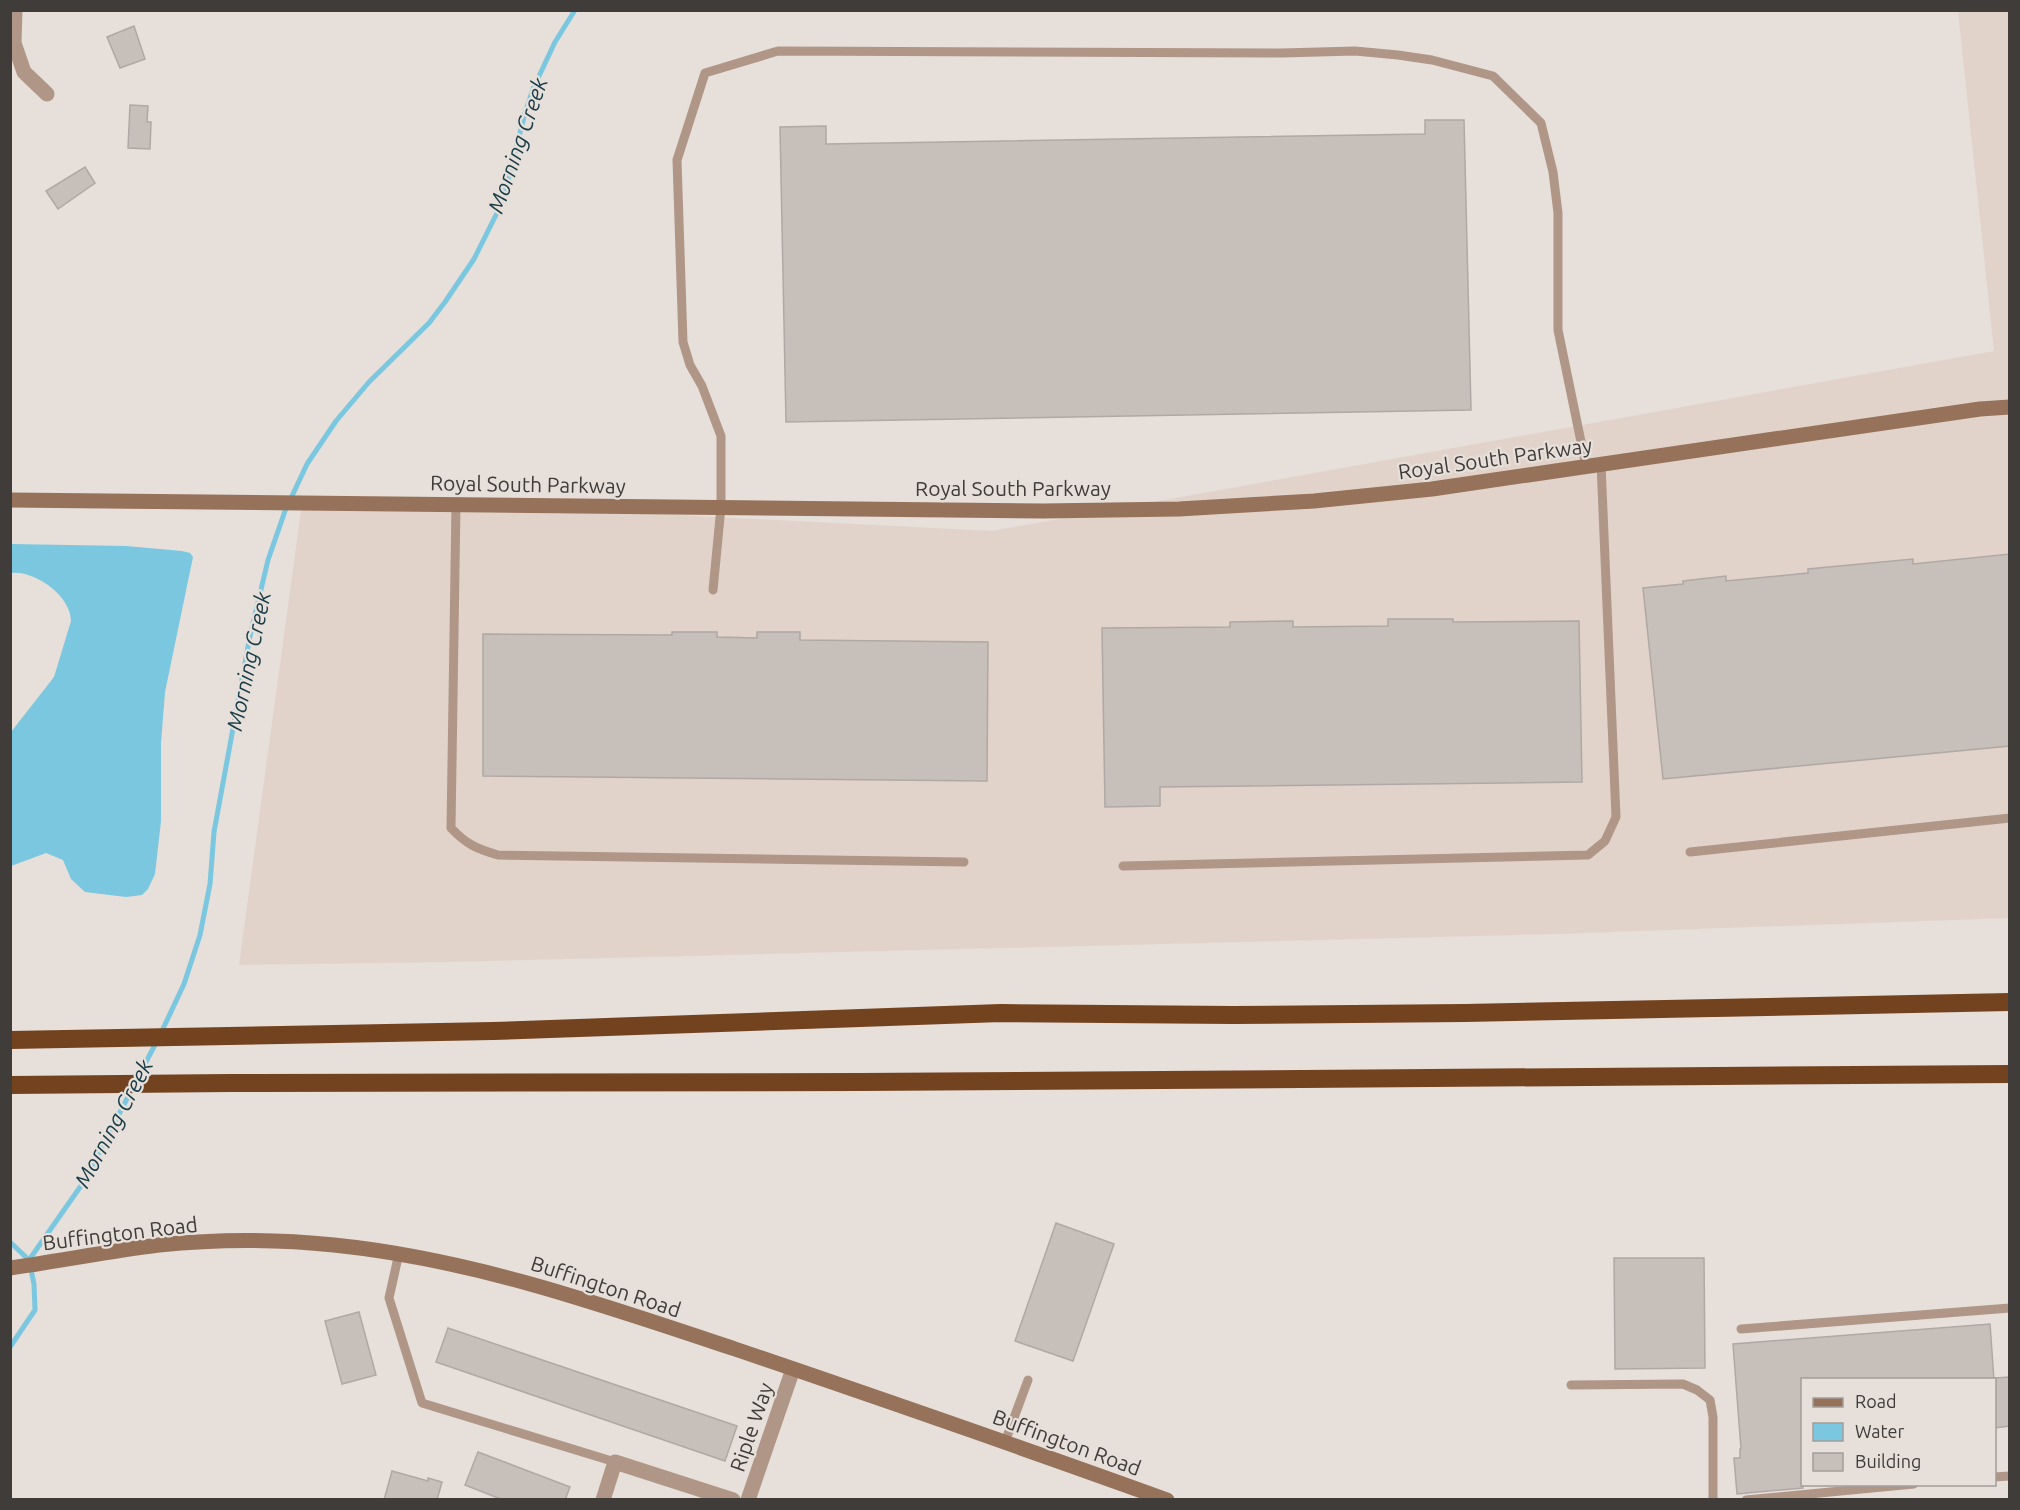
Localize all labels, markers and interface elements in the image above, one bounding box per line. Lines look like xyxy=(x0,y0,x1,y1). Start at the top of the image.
water label: Morning Creek xyxy=(482,73,552,216)
street label: Royal South Parkway xyxy=(1396,432,1594,484)
street label: Royal South Parkway xyxy=(430,470,626,498)
street label: Royal South Parkway xyxy=(915,476,1111,500)
water label: Morning Creek xyxy=(221,588,275,733)
water label: Morning Creek xyxy=(69,1054,158,1191)
street label: Buffington Road xyxy=(41,1212,199,1254)
street label: Buffington Road xyxy=(528,1250,684,1322)
legend xyxy=(1801,1378,1996,1486)
street label: Riple Way xyxy=(725,1379,777,1475)
text: Road xyxy=(1855,1391,1897,1411)
street label: Buffington Road xyxy=(990,1404,1144,1480)
text: Water xyxy=(1855,1421,1905,1441)
text: Building xyxy=(1855,1451,1921,1471)

